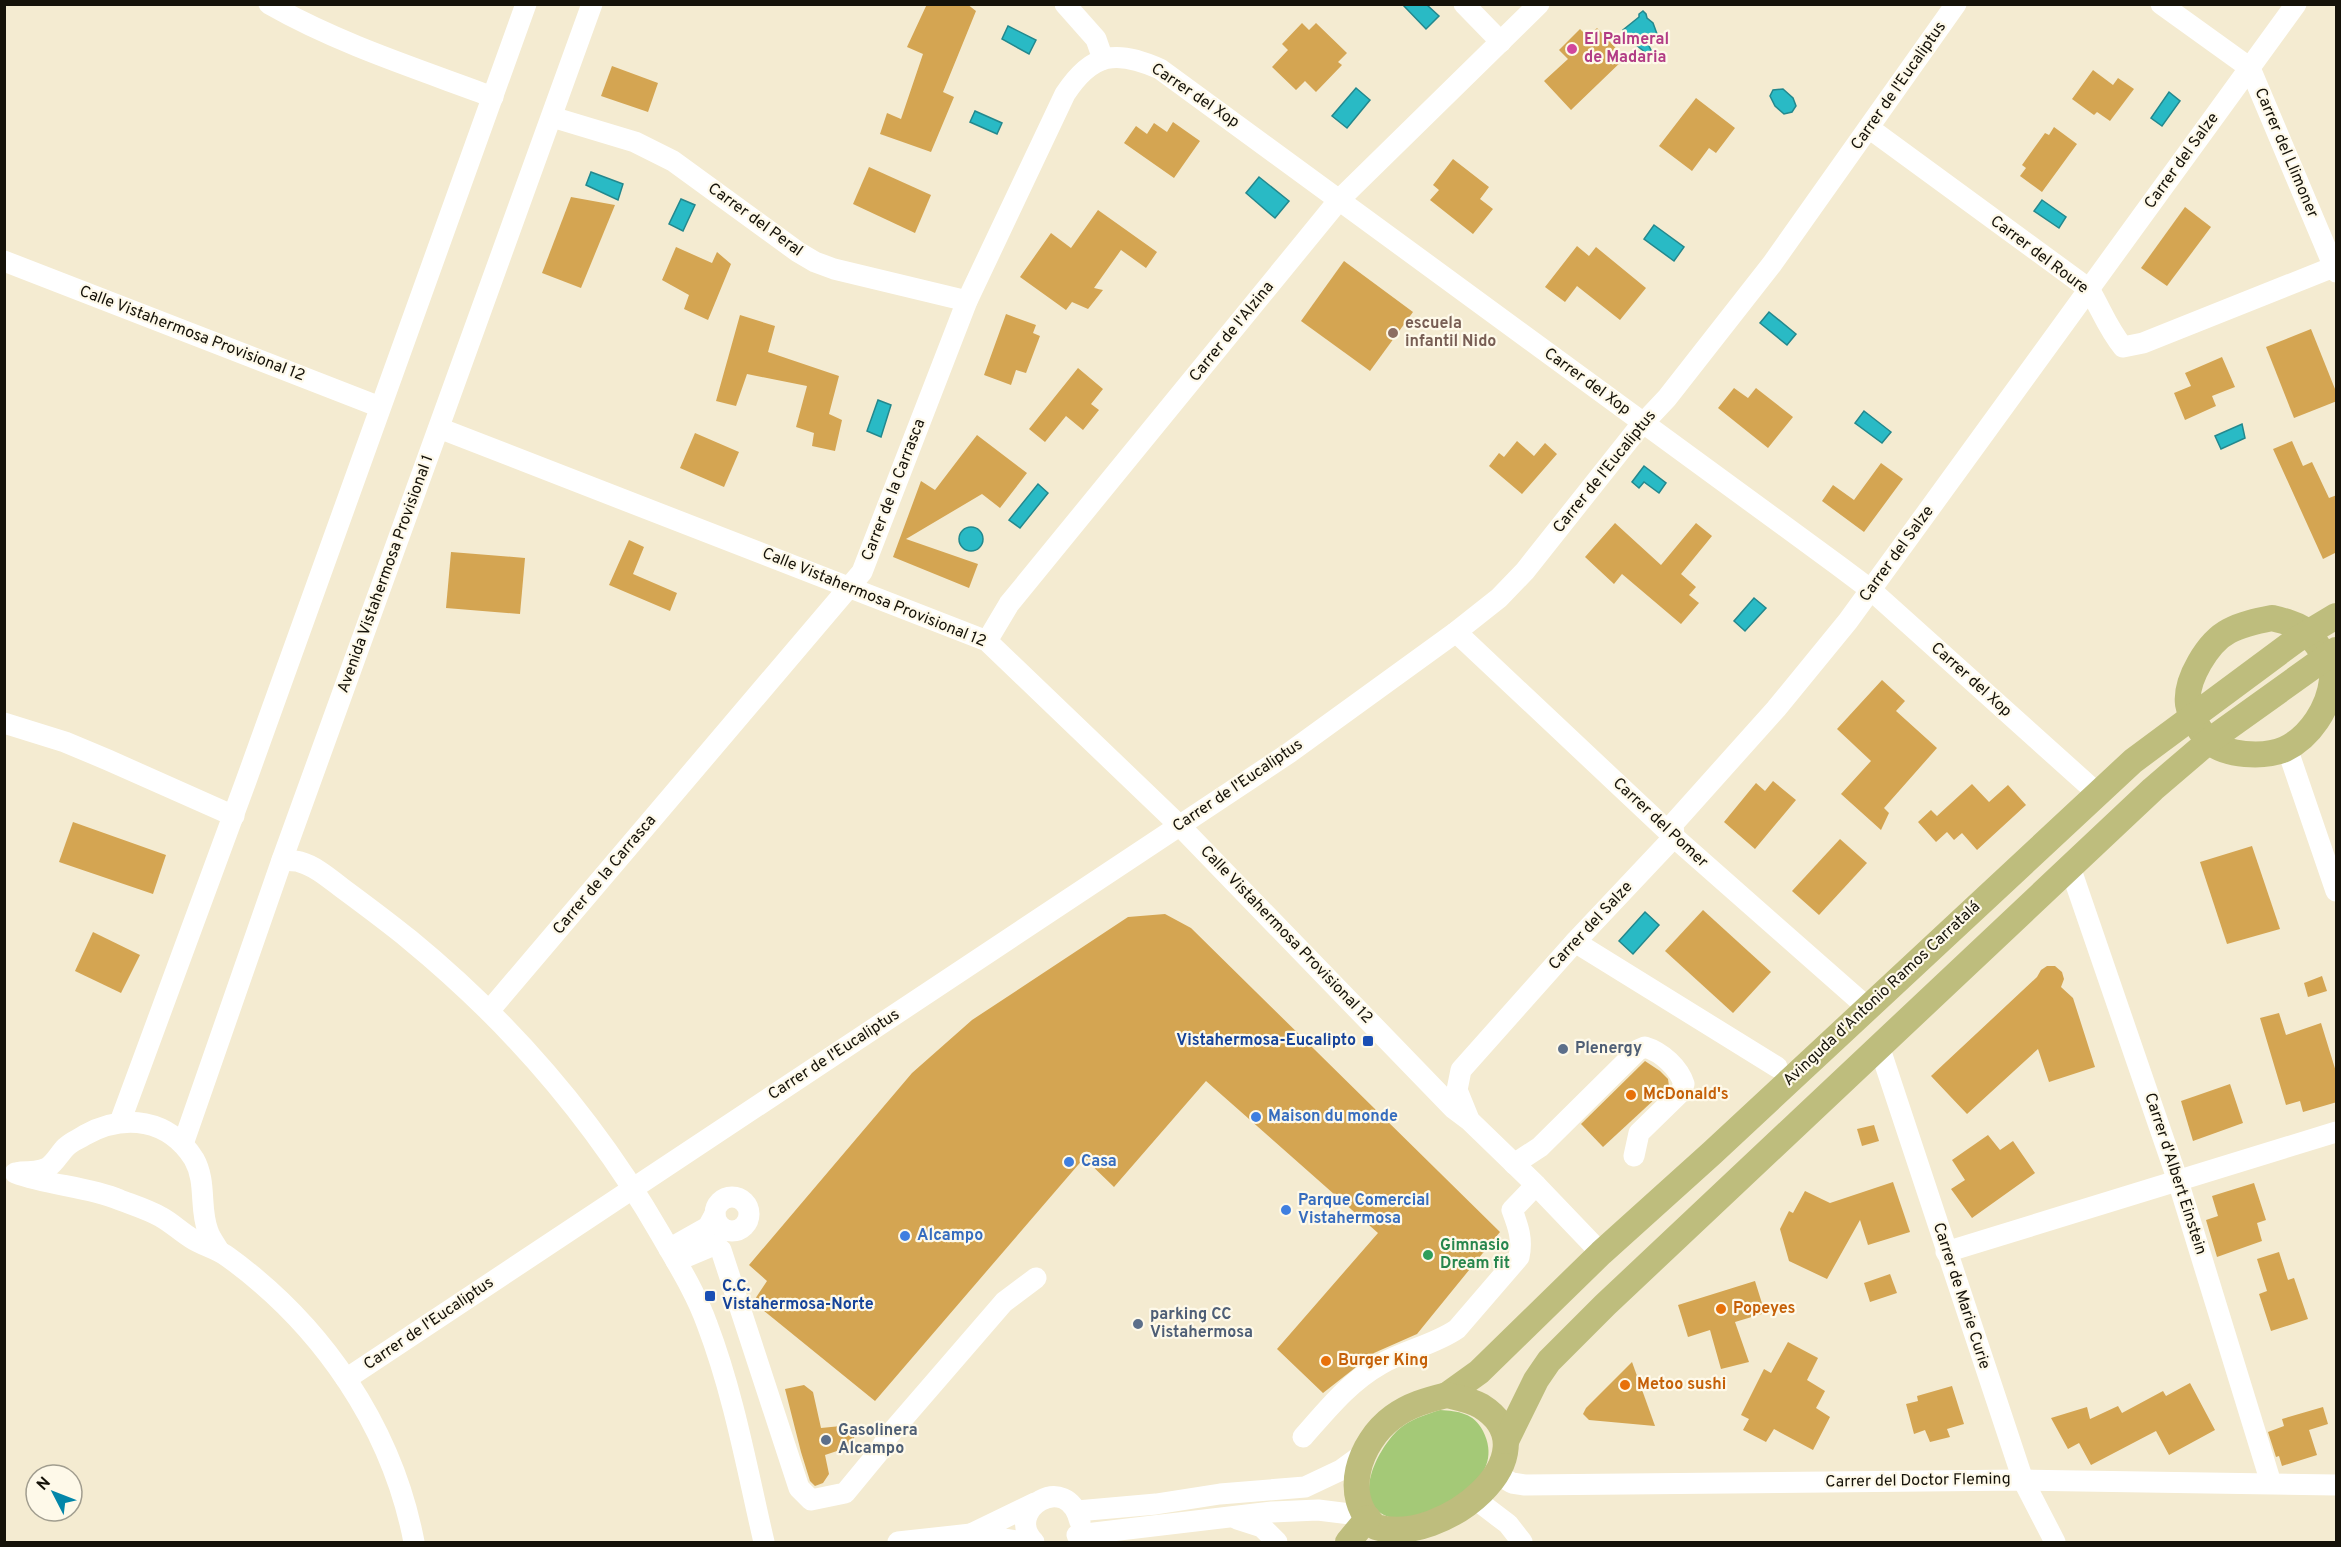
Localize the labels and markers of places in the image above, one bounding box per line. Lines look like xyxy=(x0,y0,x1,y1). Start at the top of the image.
place label: El Palmeral de Madaria xyxy=(1584,30,1669,68)
marker: El Palmeral de Madaria xyxy=(1565,42,1579,56)
place label: escuela infantil Nido xyxy=(1405,314,1496,352)
marker: escuela infantil Nido xyxy=(1386,326,1400,340)
place label: Vistahermosa-Eucalipto xyxy=(1176,1031,1356,1051)
marker: Vistahermosa-Eucalipto xyxy=(1361,1034,1375,1048)
place label: Plenergy xyxy=(1575,1039,1642,1059)
marker: Plenergy xyxy=(1556,1042,1570,1056)
place label: McDonald's xyxy=(1643,1085,1729,1105)
marker: McDonald's xyxy=(1624,1088,1638,1102)
place label: Maison du monde xyxy=(1268,1107,1398,1127)
marker: Maison du monde xyxy=(1249,1110,1263,1124)
place label: Casa xyxy=(1081,1152,1117,1172)
marker: Casa xyxy=(1062,1155,1076,1169)
place label: Parque Comercial Vistahermosa xyxy=(1298,1191,1430,1229)
marker: Parque Comercial Vistahermosa xyxy=(1279,1203,1293,1217)
place label: Alcampo xyxy=(917,1226,983,1246)
marker: Alcampo xyxy=(898,1229,912,1243)
place label: Gimnasio Dream fit xyxy=(1440,1236,1510,1274)
marker: Gimnasio Dream fit xyxy=(1421,1248,1435,1262)
place label: C.C. Vistahermosa-Norte xyxy=(722,1277,874,1315)
marker: C.C. Vistahermosa-Norte xyxy=(703,1289,717,1303)
place label: Popeyes xyxy=(1733,1299,1796,1319)
marker: Popeyes xyxy=(1714,1302,1728,1316)
place label: parking CC Vistahermosa xyxy=(1150,1305,1253,1343)
marker: parking CC Vistahermosa xyxy=(1131,1317,1145,1331)
place label: Burger King xyxy=(1338,1351,1428,1371)
marker: Burger King xyxy=(1319,1354,1333,1368)
place label: Metoo sushi xyxy=(1637,1375,1726,1395)
marker: Metoo sushi xyxy=(1618,1378,1632,1392)
place label: Gasolinera Alcampo xyxy=(838,1421,918,1459)
marker: Gasolinera Alcampo xyxy=(819,1433,833,1447)

